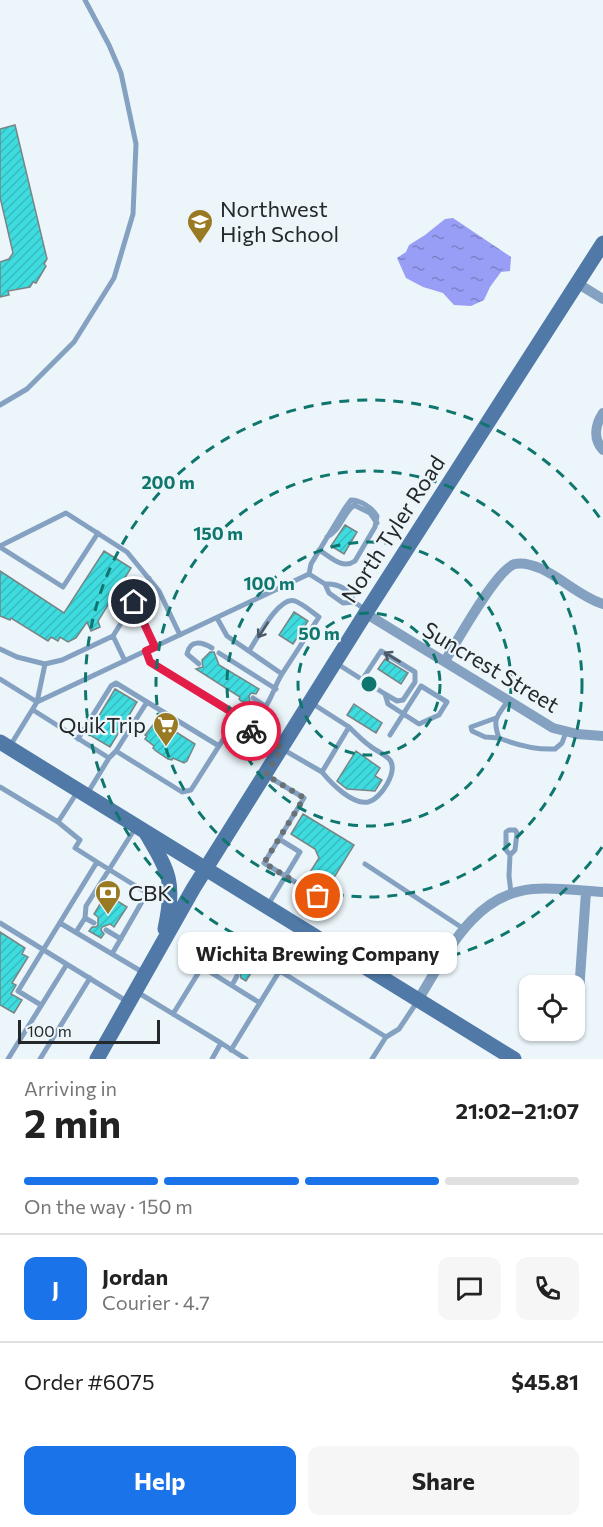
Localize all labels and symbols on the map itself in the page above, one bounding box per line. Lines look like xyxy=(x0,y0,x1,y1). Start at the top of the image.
place label: Northwest High School xyxy=(220,195,339,247)
school or university icon: Northwest High School xyxy=(185,207,215,245)
street label: North Tyler Road xyxy=(335,450,450,607)
text: 200 m xyxy=(141,471,195,493)
text: 150 m xyxy=(193,522,243,544)
text: 100 m xyxy=(243,572,295,594)
pin xyxy=(108,576,159,627)
street label: Suncrest Street xyxy=(418,615,564,718)
one-way arrow xyxy=(257,621,269,638)
text: 50 m xyxy=(298,622,340,644)
one-way arrow xyxy=(384,651,401,663)
centre of rings xyxy=(359,674,379,694)
courier xyxy=(221,701,281,761)
supermarket icon: QuikTrip xyxy=(151,710,181,748)
place label: QuikTrip xyxy=(58,711,146,738)
pin xyxy=(292,870,343,921)
bank icon: CBK xyxy=(93,878,123,916)
place label: CBK xyxy=(128,879,172,906)
callout: Wichita Brewing Company xyxy=(178,932,458,974)
scale bar xyxy=(18,1017,160,1044)

